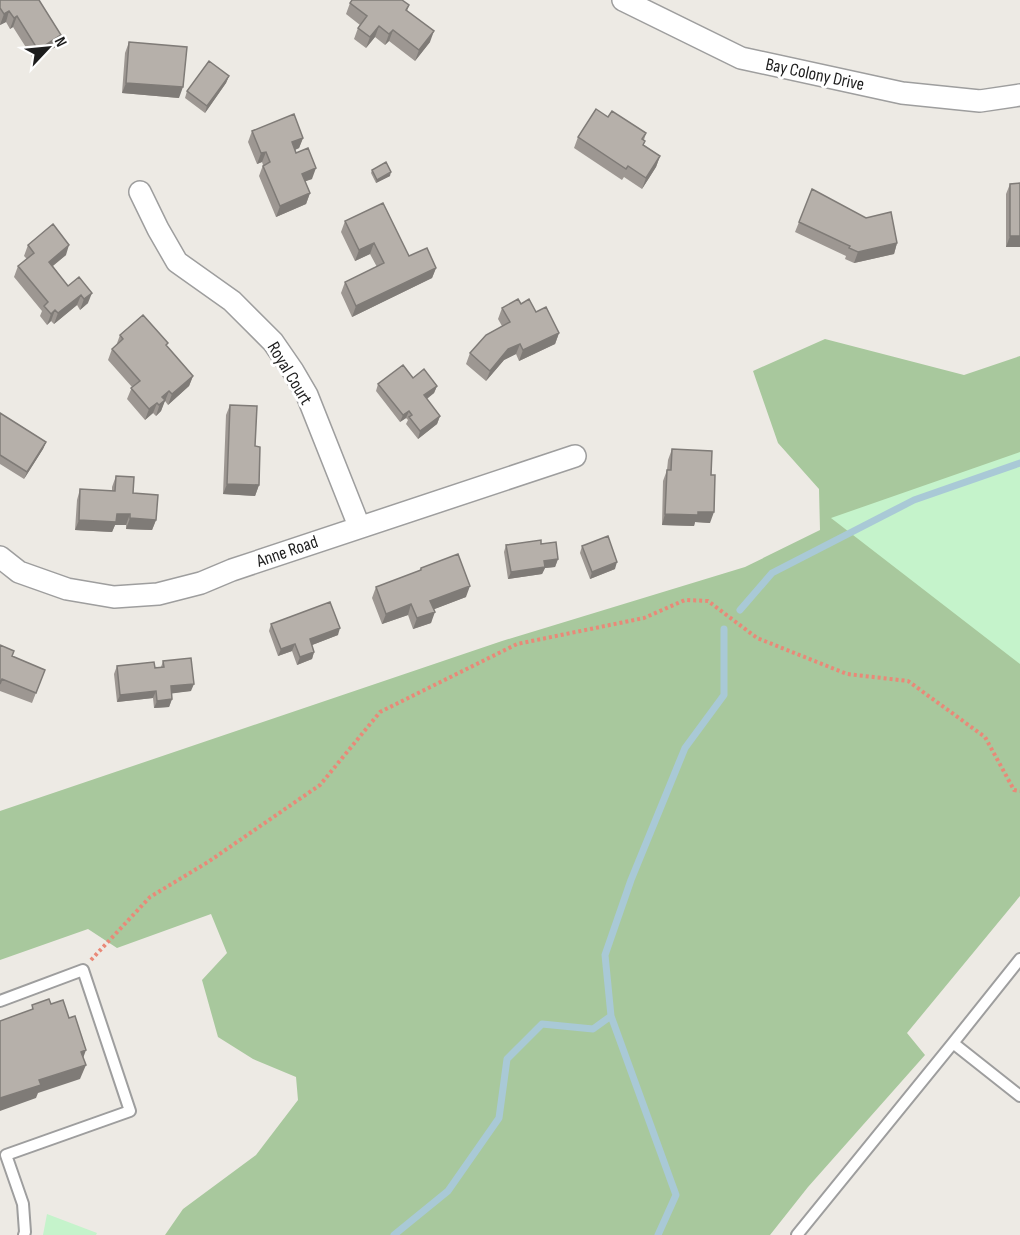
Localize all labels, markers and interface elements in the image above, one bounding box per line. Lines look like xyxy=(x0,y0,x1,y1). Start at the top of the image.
north arrow xyxy=(18,18,78,78)
text: N xyxy=(50,34,71,50)
street label: Bay Colony Drive xyxy=(764,54,866,95)
street label: Royal Court xyxy=(263,338,317,409)
street label: Anne Road xyxy=(253,531,321,572)

